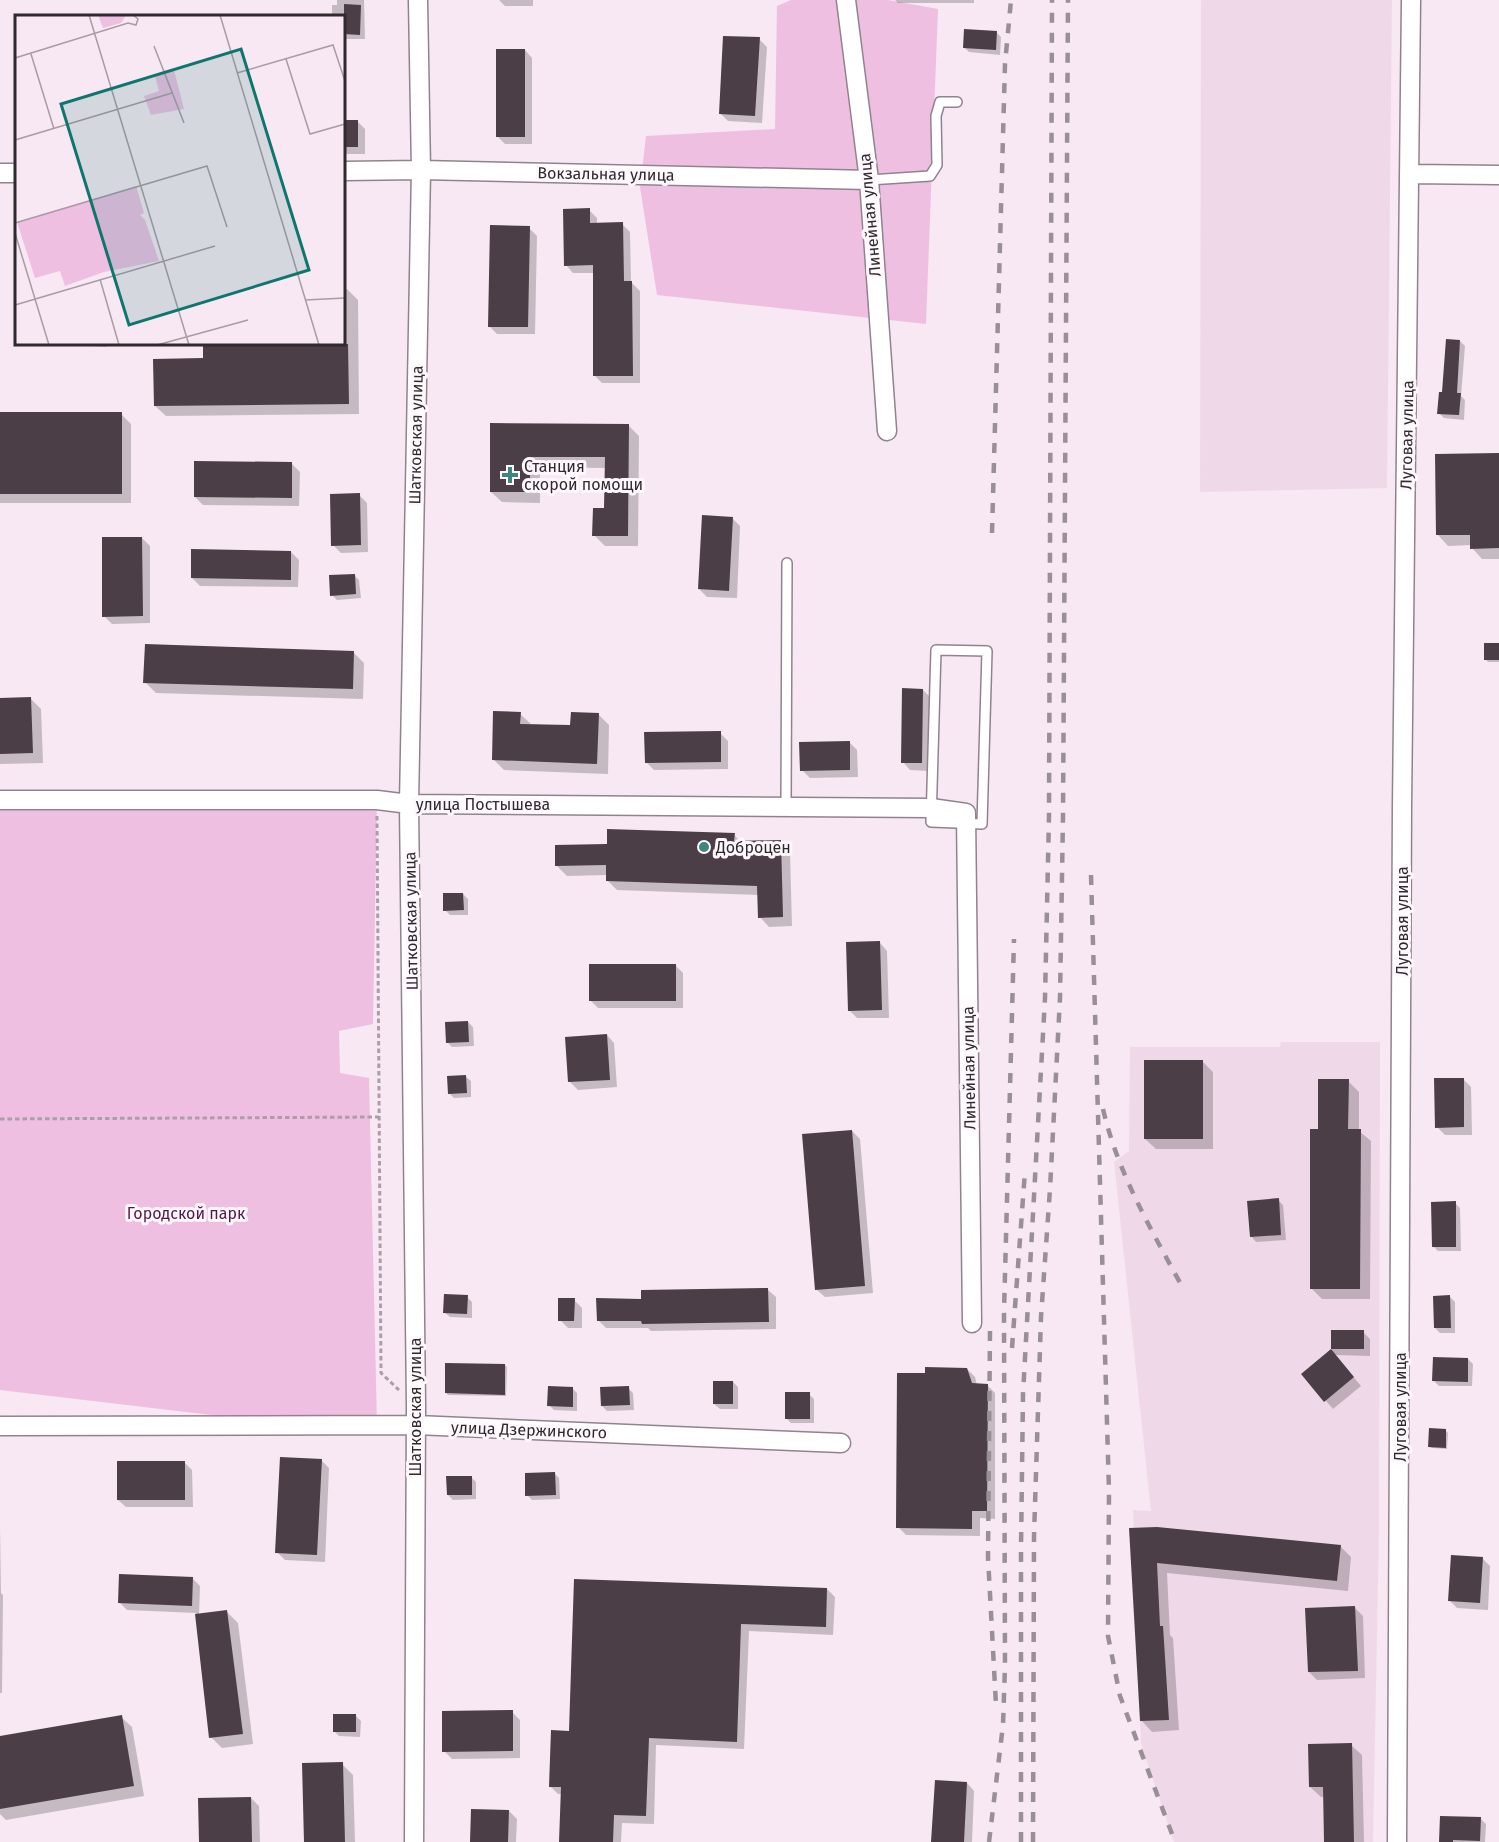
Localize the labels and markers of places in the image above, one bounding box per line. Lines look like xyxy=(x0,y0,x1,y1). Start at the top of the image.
place label: Станция скорой помощи xyxy=(524,457,643,494)
marker: Станция скорой помощи xyxy=(501,466,519,484)
place label: Доброцен xyxy=(715,838,791,857)
marker: Доброцен xyxy=(697,840,711,854)

